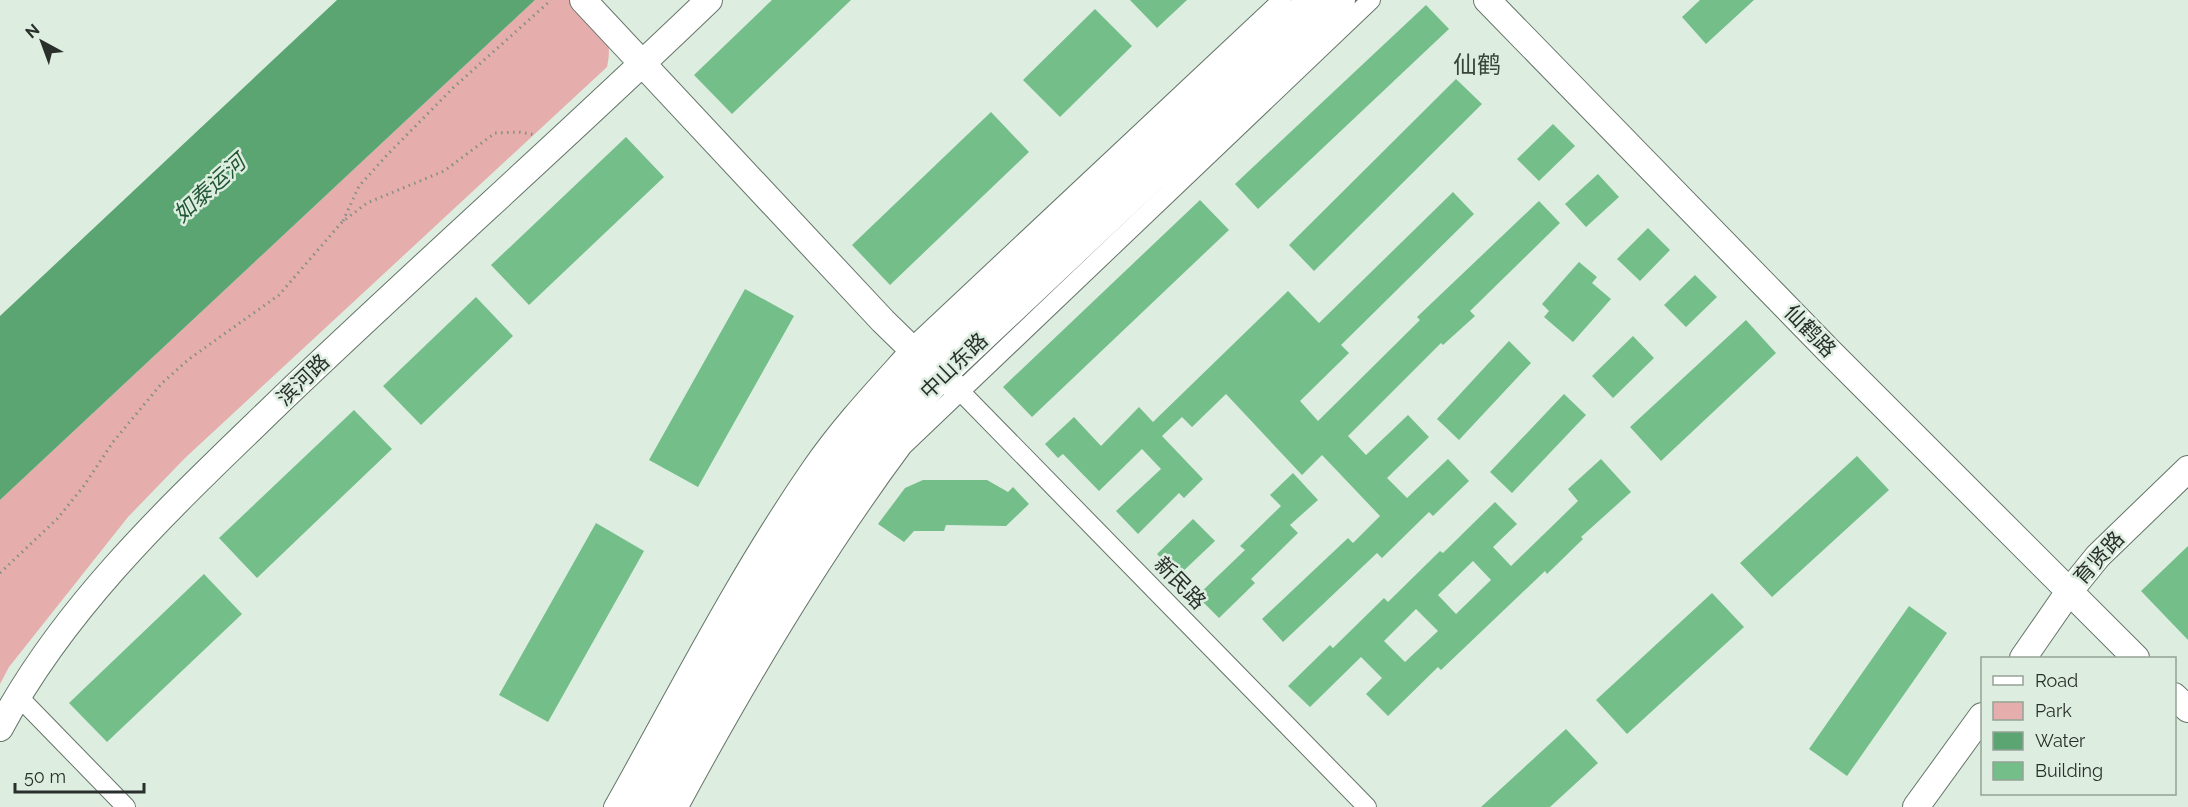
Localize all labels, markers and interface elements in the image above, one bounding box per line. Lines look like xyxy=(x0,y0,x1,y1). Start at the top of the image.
north arrow xyxy=(12,12,72,72)
text: N xyxy=(22,20,43,42)
district label: 仙鹤 xyxy=(1453,50,1501,79)
water label: 如泰运河 xyxy=(168,146,253,227)
street label: 仙鹤路 xyxy=(1779,299,1841,362)
street label: 中山东路 xyxy=(915,327,993,404)
street label: 滨河路 xyxy=(271,349,334,411)
street label: 育贤路 xyxy=(2068,526,2129,589)
street label: 新民路 xyxy=(1149,551,1211,614)
legend xyxy=(1981,657,2176,795)
text: Road xyxy=(2035,670,2078,691)
text: Park xyxy=(2035,700,2072,721)
text: Water xyxy=(2035,730,2086,751)
scale bar xyxy=(15,756,144,794)
text: Building xyxy=(2035,760,2103,781)
text: 50 m xyxy=(24,766,66,787)

